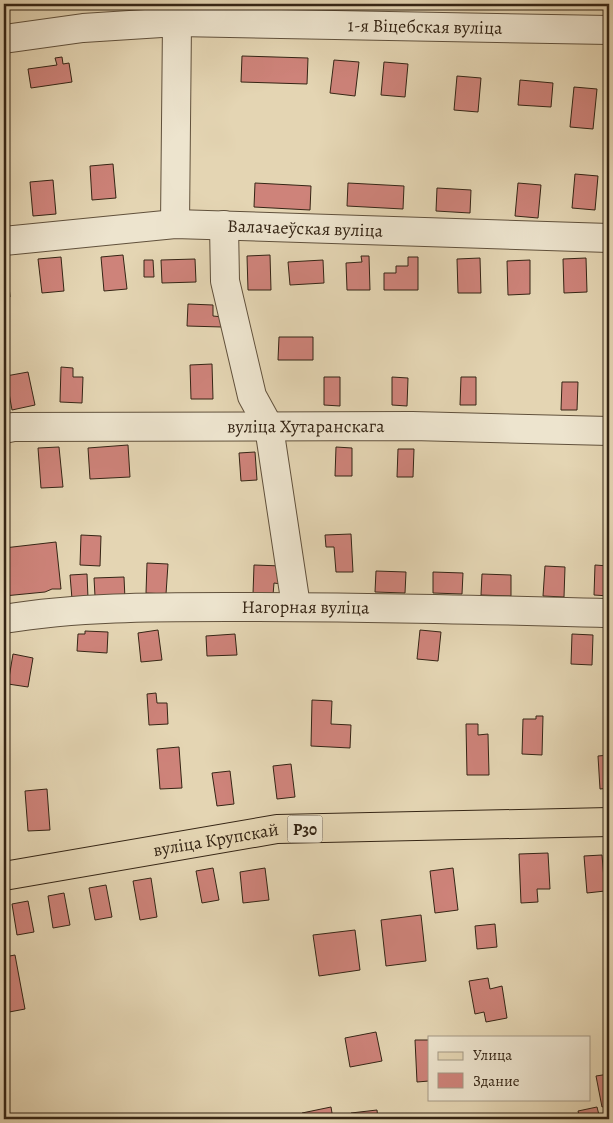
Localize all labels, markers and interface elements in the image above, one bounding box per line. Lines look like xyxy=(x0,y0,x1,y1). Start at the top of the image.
street label: 1-я Віцебская вуліца xyxy=(347,13,503,40)
street label: Валачаеўская вуліца xyxy=(227,214,384,243)
street label: вуліца Хутаранскага xyxy=(227,414,385,438)
street label: Нагорная вуліца xyxy=(241,595,370,620)
road number: Р30 xyxy=(288,816,322,842)
street label: вуліца Крупскай xyxy=(151,817,281,862)
legend xyxy=(428,1036,590,1100)
text: Улица xyxy=(473,1045,512,1065)
text: Здание xyxy=(473,1071,520,1091)

